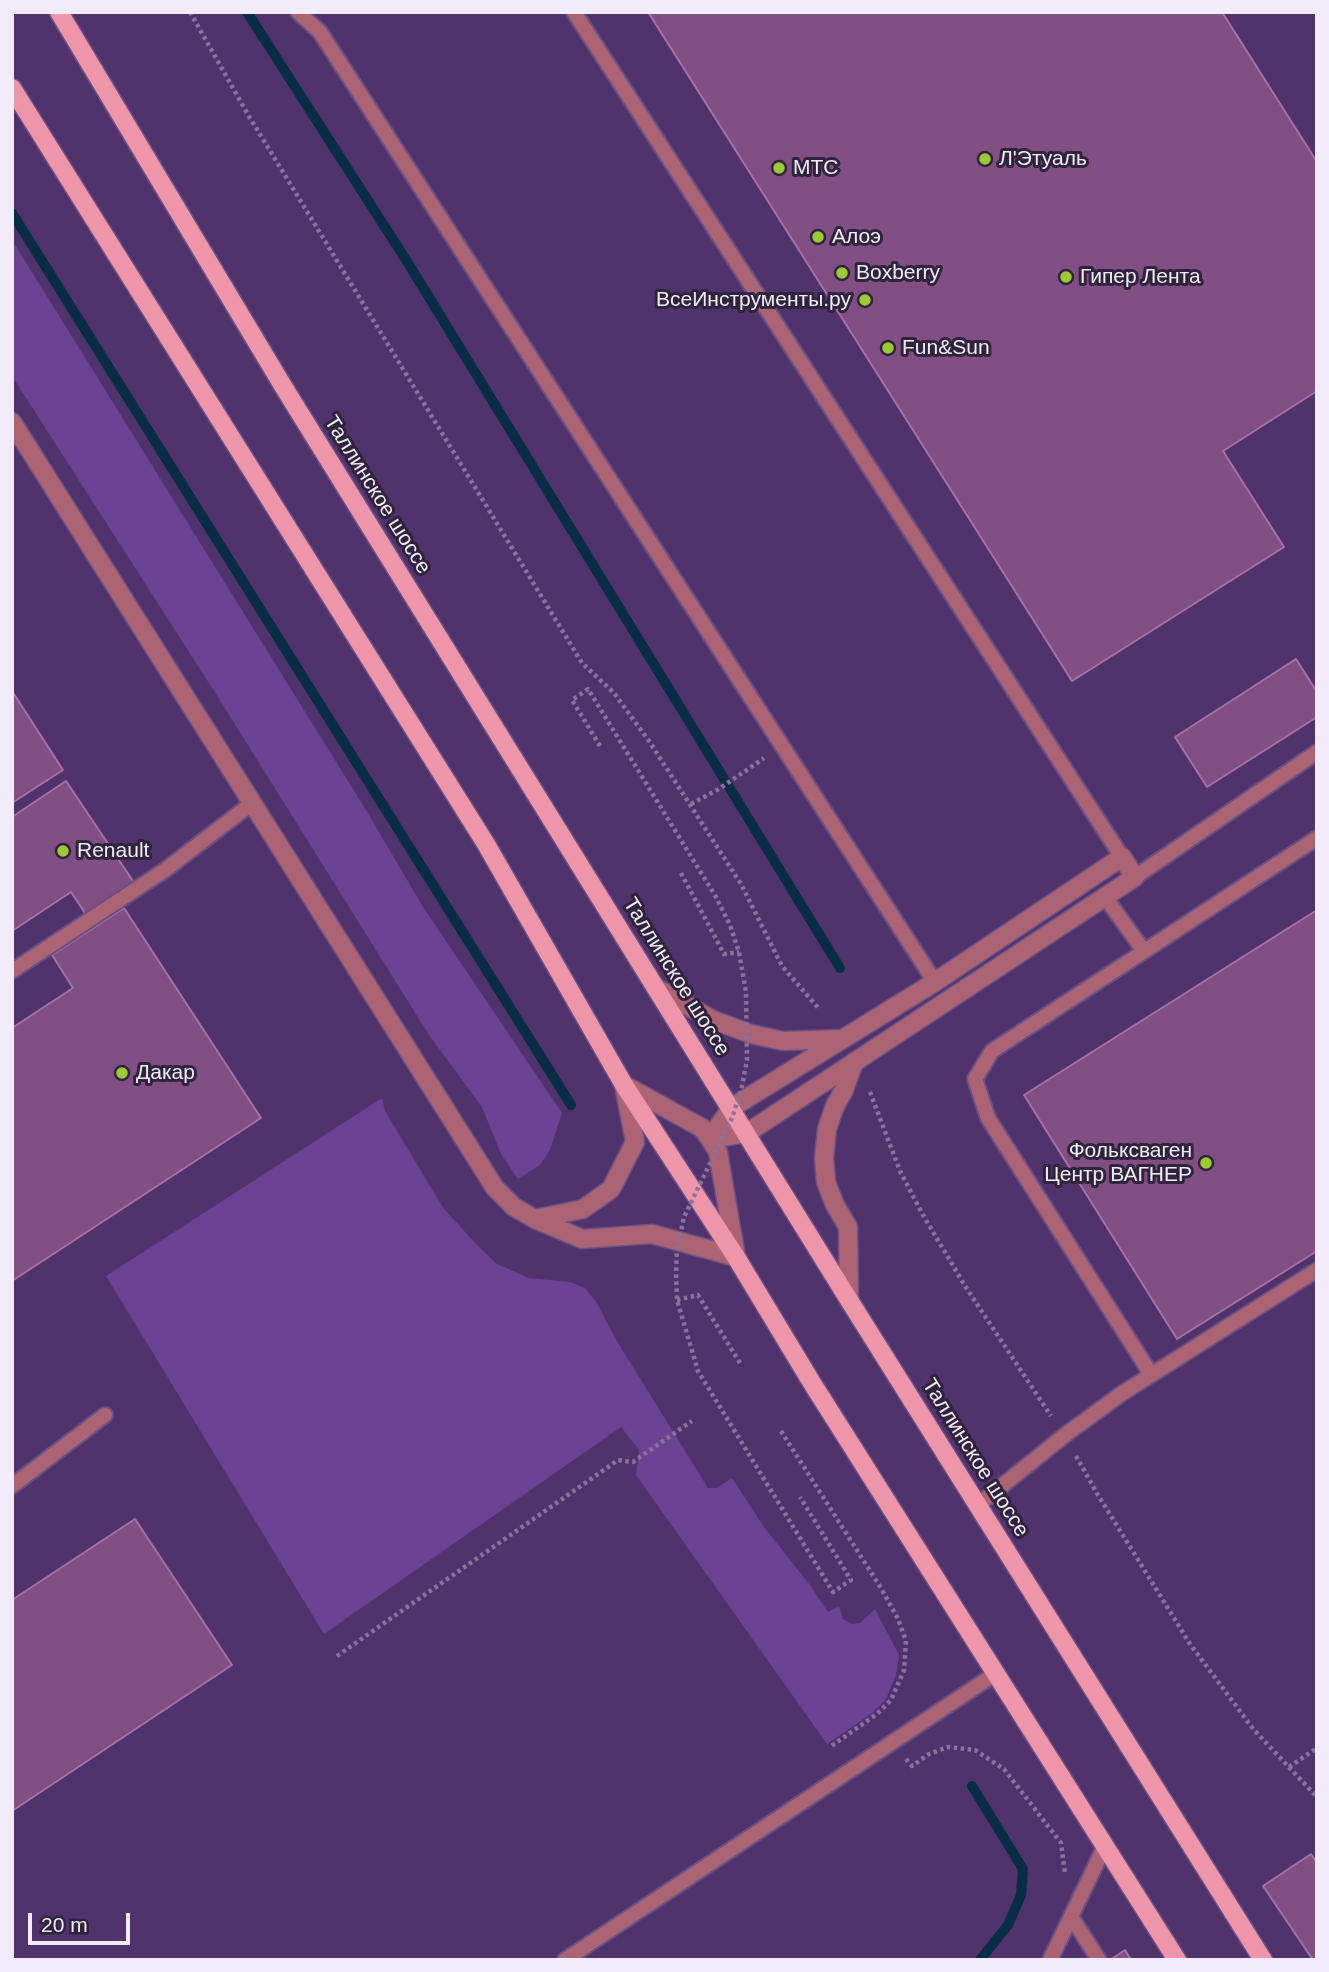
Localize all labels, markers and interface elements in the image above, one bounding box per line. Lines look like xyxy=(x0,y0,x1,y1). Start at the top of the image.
place label: Л'Этуаль xyxy=(999,146,1087,172)
marker: Л'Этуаль xyxy=(977,151,993,167)
place label: МТС xyxy=(793,155,838,181)
marker: МТС xyxy=(771,160,787,176)
place label: Алоэ xyxy=(832,224,881,250)
marker: Алоэ xyxy=(810,229,826,245)
place label: Boxberry xyxy=(856,260,940,286)
place label: Гипер Лента xyxy=(1080,264,1201,290)
marker: Boxberry xyxy=(834,265,850,281)
marker: Гипер Лента xyxy=(1058,269,1074,285)
place label: ВсеИнструменты.ру xyxy=(656,287,851,313)
marker: ВсеИнструменты.ру xyxy=(857,292,873,308)
place label: Fun&Sun xyxy=(902,335,990,361)
marker: Fun&Sun xyxy=(880,340,896,356)
street label: Таллинское шоссе xyxy=(318,411,436,579)
place label: Renault xyxy=(77,838,149,864)
marker: Renault xyxy=(55,843,71,859)
street label: Таллинское шоссе xyxy=(617,893,735,1061)
place label: Дакар xyxy=(136,1060,195,1086)
marker: Дакар xyxy=(114,1065,130,1081)
place label: Фольксваген Центр ВАГНЕР xyxy=(1044,1138,1192,1188)
marker: Фольксваген Центр ВАГНЕР xyxy=(1198,1155,1214,1171)
street label: Таллинское шоссе xyxy=(916,1374,1034,1542)
scale bar xyxy=(32,1898,133,1942)
text: 20 m xyxy=(41,1913,88,1936)

